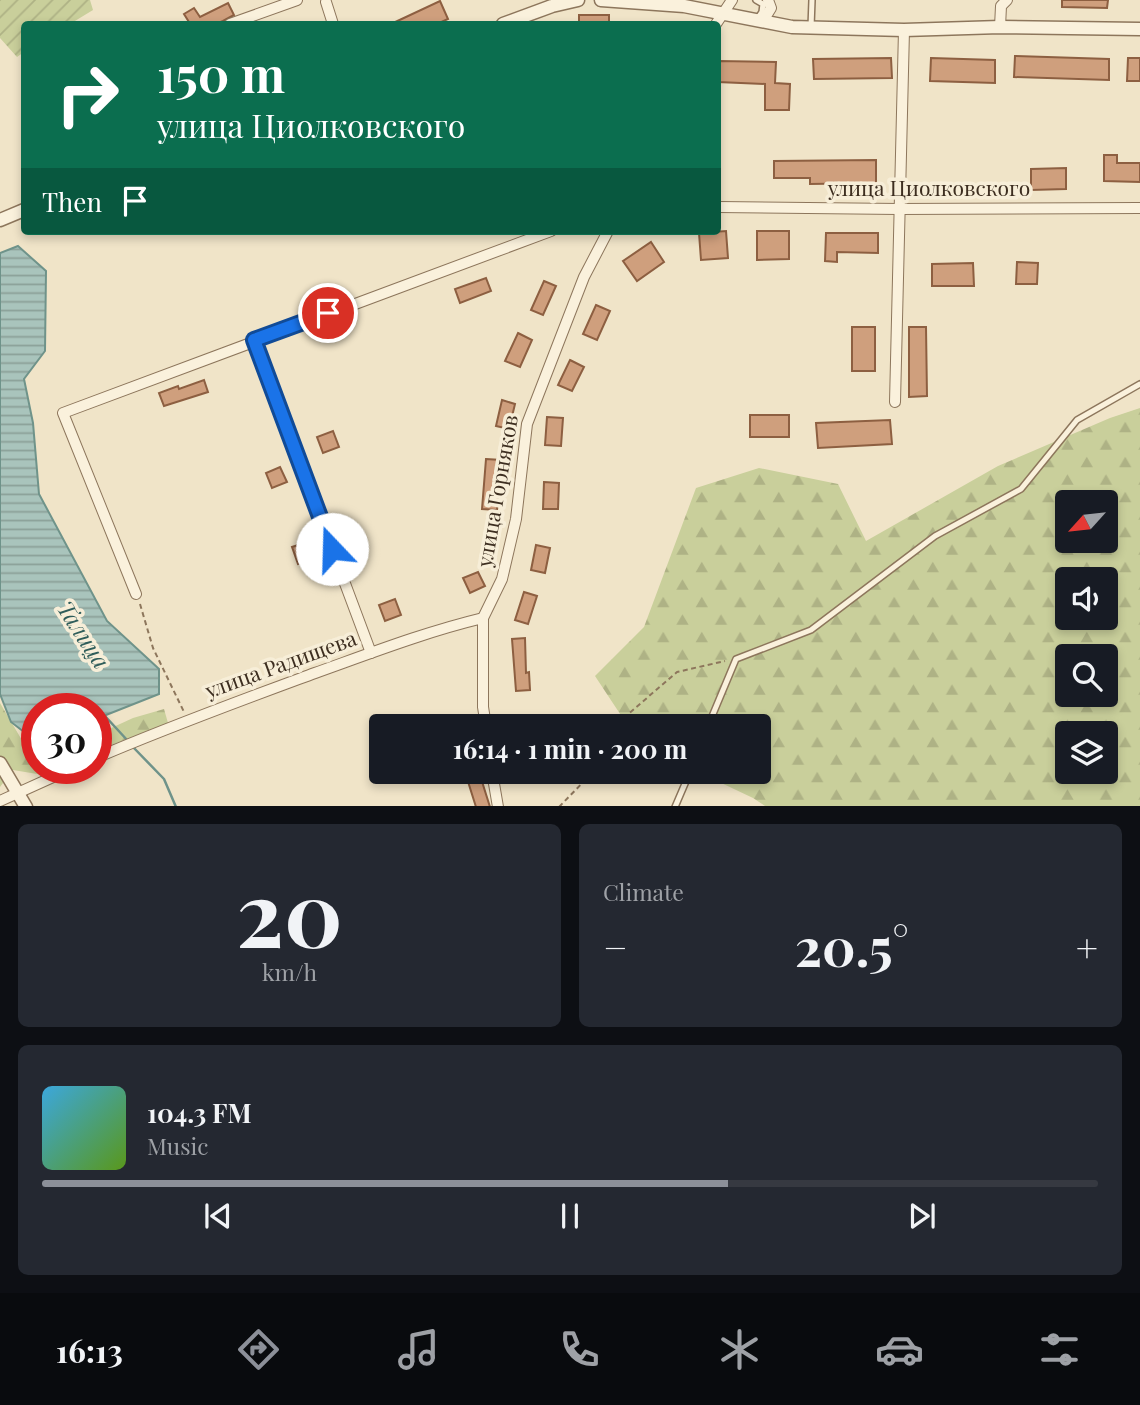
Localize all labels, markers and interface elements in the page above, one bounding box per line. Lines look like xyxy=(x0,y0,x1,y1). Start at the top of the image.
text: 150 m xyxy=(157,40,285,105)
icon: right xyxy=(42,49,133,140)
text: улица Циолковского xyxy=(157,103,465,146)
street label: улица Циолковского xyxy=(827,173,1030,201)
icon: arrive xyxy=(116,182,154,220)
text: Then xyxy=(42,184,102,219)
pin xyxy=(298,283,358,343)
icon: arrive xyxy=(309,294,347,332)
street label: улица Горняков xyxy=(469,412,523,570)
north arrow xyxy=(1055,490,1118,553)
map controls xyxy=(1055,490,1118,784)
position arrow xyxy=(295,512,369,586)
button: sound xyxy=(1055,567,1118,630)
water label: Талица xyxy=(51,594,118,674)
street label: улица Радищева xyxy=(200,623,360,704)
button: search xyxy=(1055,644,1118,707)
speed limit sign: 30 xyxy=(21,693,112,784)
button: layers xyxy=(1055,721,1118,784)
text: 16:14 · 1 min · 200 m xyxy=(453,731,687,766)
text: 20 xyxy=(236,850,343,971)
text: Climate xyxy=(603,876,684,907)
text: 20.5° xyxy=(795,911,909,980)
text: − xyxy=(603,921,628,972)
text: + xyxy=(1076,921,1098,972)
text: km/h xyxy=(262,956,317,987)
text: 104.3 FM xyxy=(147,1095,252,1130)
text: Music xyxy=(147,1130,208,1161)
icon: previous xyxy=(199,1197,237,1235)
icon: pause xyxy=(551,1197,589,1235)
icon: next xyxy=(903,1197,941,1235)
icon: directions xyxy=(234,1325,283,1374)
icon: music xyxy=(394,1325,443,1374)
icon: phone xyxy=(555,1325,604,1374)
icon: climate xyxy=(715,1325,764,1374)
icon: car xyxy=(875,1325,924,1374)
icon: filters xyxy=(1035,1325,1084,1374)
text: 16:13 xyxy=(56,1328,123,1371)

